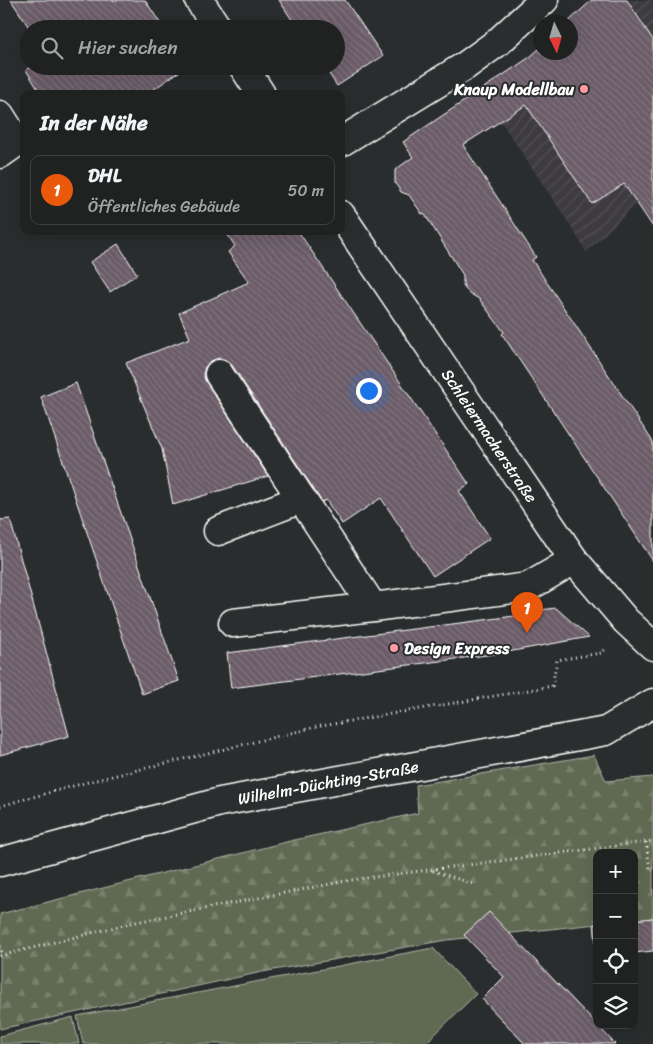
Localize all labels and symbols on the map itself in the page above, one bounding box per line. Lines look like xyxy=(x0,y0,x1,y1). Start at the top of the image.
north arrow xyxy=(533,15,578,60)
place label: Knaup Modellbau xyxy=(453,75,574,104)
marker: Knaup Modellbau xyxy=(578,83,590,95)
street label: Schleiermacherstraße xyxy=(434,362,546,509)
your location xyxy=(356,378,382,404)
pin: 1 xyxy=(511,592,543,633)
place label: Design Express xyxy=(404,634,510,663)
marker: Design Express xyxy=(388,642,400,654)
street label: Wilhelm-Düchting-Straße xyxy=(235,751,421,813)

